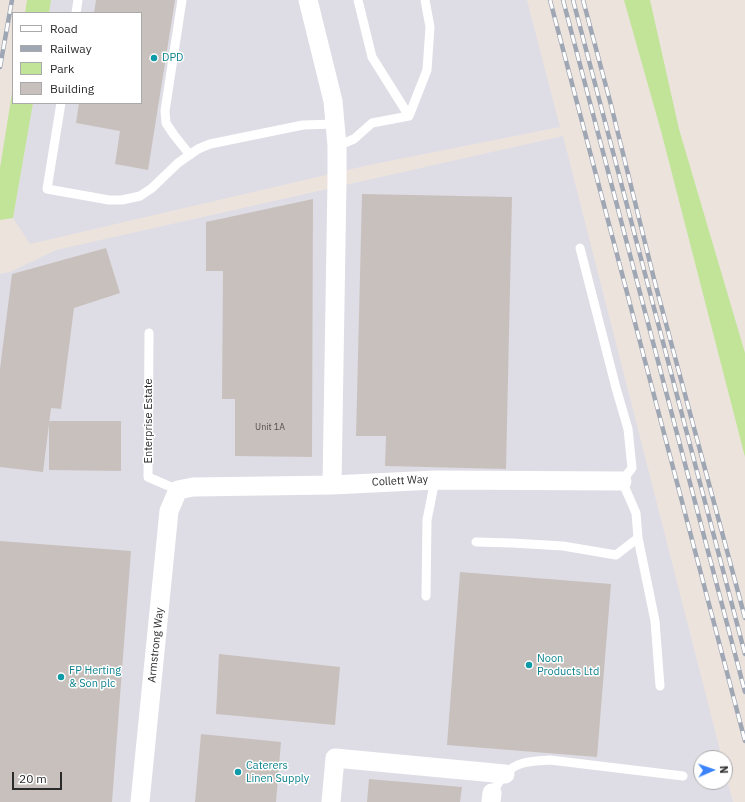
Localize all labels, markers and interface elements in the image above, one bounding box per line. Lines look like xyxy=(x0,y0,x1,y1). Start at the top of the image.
legend xyxy=(12,12,142,104)
text: Road xyxy=(50,21,78,36)
text: Railway xyxy=(50,41,92,56)
place label: DPD xyxy=(162,51,183,65)
marker: DPD xyxy=(149,53,159,63)
text: Park xyxy=(50,61,74,76)
text: Building xyxy=(50,81,94,96)
street label: Enterprise Estate xyxy=(142,379,156,463)
house number: Unit 1A xyxy=(255,422,285,432)
street label: Collett Way xyxy=(372,473,428,489)
street label: Armstrong Way xyxy=(145,607,167,683)
place label: Noon Products Ltd xyxy=(537,652,599,678)
marker: Noon Products Ltd xyxy=(524,660,534,670)
place label: FP Herting & Son plc xyxy=(69,664,121,690)
marker: FP Herting & Son plc xyxy=(56,672,66,682)
north arrow xyxy=(693,750,733,790)
place label: Caterers Linen Supply xyxy=(246,759,309,785)
scale bar xyxy=(14,764,64,790)
text: N xyxy=(717,765,731,774)
marker: Caterers Linen Supply xyxy=(233,767,243,777)
text: 20 m xyxy=(19,771,47,786)

